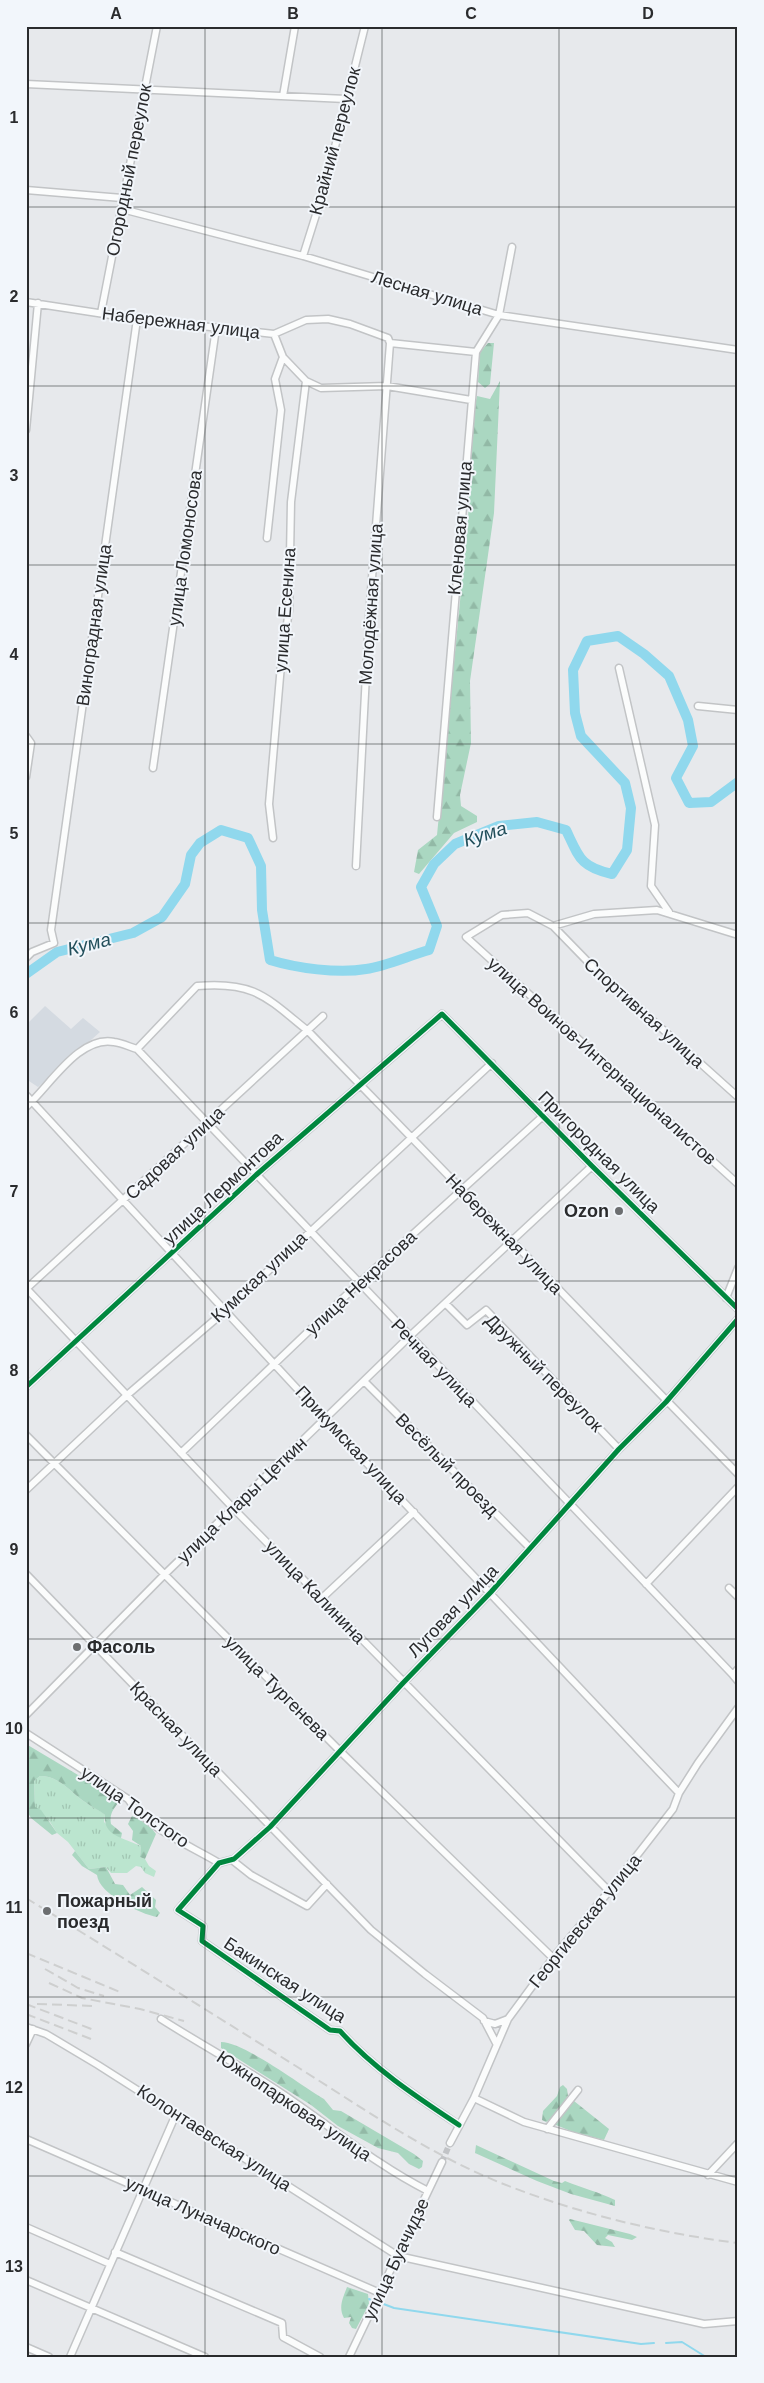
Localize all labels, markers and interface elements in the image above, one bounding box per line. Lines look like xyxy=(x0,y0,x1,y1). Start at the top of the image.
text: A xyxy=(110,5,122,22)
text: B xyxy=(287,5,299,22)
text: C xyxy=(465,5,477,22)
text: D xyxy=(642,5,654,22)
street label: Крайний переулок xyxy=(306,65,364,217)
street label: Огородный переулок xyxy=(102,82,156,258)
text: 1 xyxy=(10,109,19,126)
street label: Лесная улица xyxy=(369,267,486,320)
text: 2 xyxy=(10,288,19,305)
street label: Набережная улица xyxy=(101,303,262,343)
street label: Кленовая улица xyxy=(444,459,476,596)
text: 3 xyxy=(10,467,19,484)
street label: улица Ломоносова xyxy=(164,468,206,627)
street label: Молодёжная улица xyxy=(355,522,387,685)
street label: Виноградная улица xyxy=(73,542,115,707)
street label: улица Есенина xyxy=(271,546,299,673)
text: 4 xyxy=(10,646,19,663)
water label: Кума xyxy=(461,817,509,851)
text: 5 xyxy=(10,825,19,842)
water label: Кума xyxy=(65,928,113,960)
street label: улица Воинов-Интернационалистов xyxy=(484,953,720,1169)
street label: Спортивная улица xyxy=(580,954,709,1073)
text: 6 xyxy=(10,1004,19,1021)
street label: Пригородная улица xyxy=(534,1087,665,1218)
street label: Садовая улица xyxy=(122,1102,229,1204)
street label: улица Лермонтова xyxy=(159,1127,288,1249)
street label: Набережная улица xyxy=(442,1170,567,1299)
text: 7 xyxy=(10,1183,19,1200)
place label: Ozon xyxy=(564,1201,609,1221)
marker: Ozon xyxy=(613,1205,625,1217)
street label: улица Некрасова xyxy=(302,1226,421,1339)
street label: Кумская улица xyxy=(207,1227,312,1326)
street label: Дружный переулок xyxy=(481,1310,607,1436)
street label: Речная улица xyxy=(387,1315,482,1412)
text: 8 xyxy=(10,1362,19,1379)
street label: Прикумская улица xyxy=(291,1382,411,1509)
street label: Весёлый проезд xyxy=(391,1409,503,1521)
street label: улица Клары Цеткин xyxy=(173,1433,311,1567)
street label: улица Калинина xyxy=(261,1536,370,1648)
text: 9 xyxy=(10,1541,19,1558)
street label: Луговая улица xyxy=(404,1560,503,1661)
street label: улица Тургенева xyxy=(221,1632,334,1745)
place label: Фасоль xyxy=(87,1637,155,1657)
marker: Фасоль xyxy=(71,1641,83,1653)
street label: Красная улица xyxy=(126,1678,227,1781)
text: 10 xyxy=(5,1720,23,1737)
street label: улица Толстого xyxy=(77,1762,193,1852)
street label: Георгиевская улица xyxy=(525,1849,646,1992)
place label: Пожарный поезд xyxy=(57,1891,152,1932)
text: 11 xyxy=(6,1899,23,1916)
marker: Пожарный поезд xyxy=(41,1905,53,1917)
street label: Бакинская улица xyxy=(220,1933,350,2027)
street label: Южнопарковая улица xyxy=(213,2047,376,2166)
text: 12 xyxy=(5,2079,23,2096)
street label: Колонтаевская улица xyxy=(133,2081,296,2196)
street label: улица Луначарского xyxy=(122,2173,284,2259)
street label: улица Буачидзе xyxy=(359,2195,433,2323)
text: 13 xyxy=(5,2258,23,2275)

